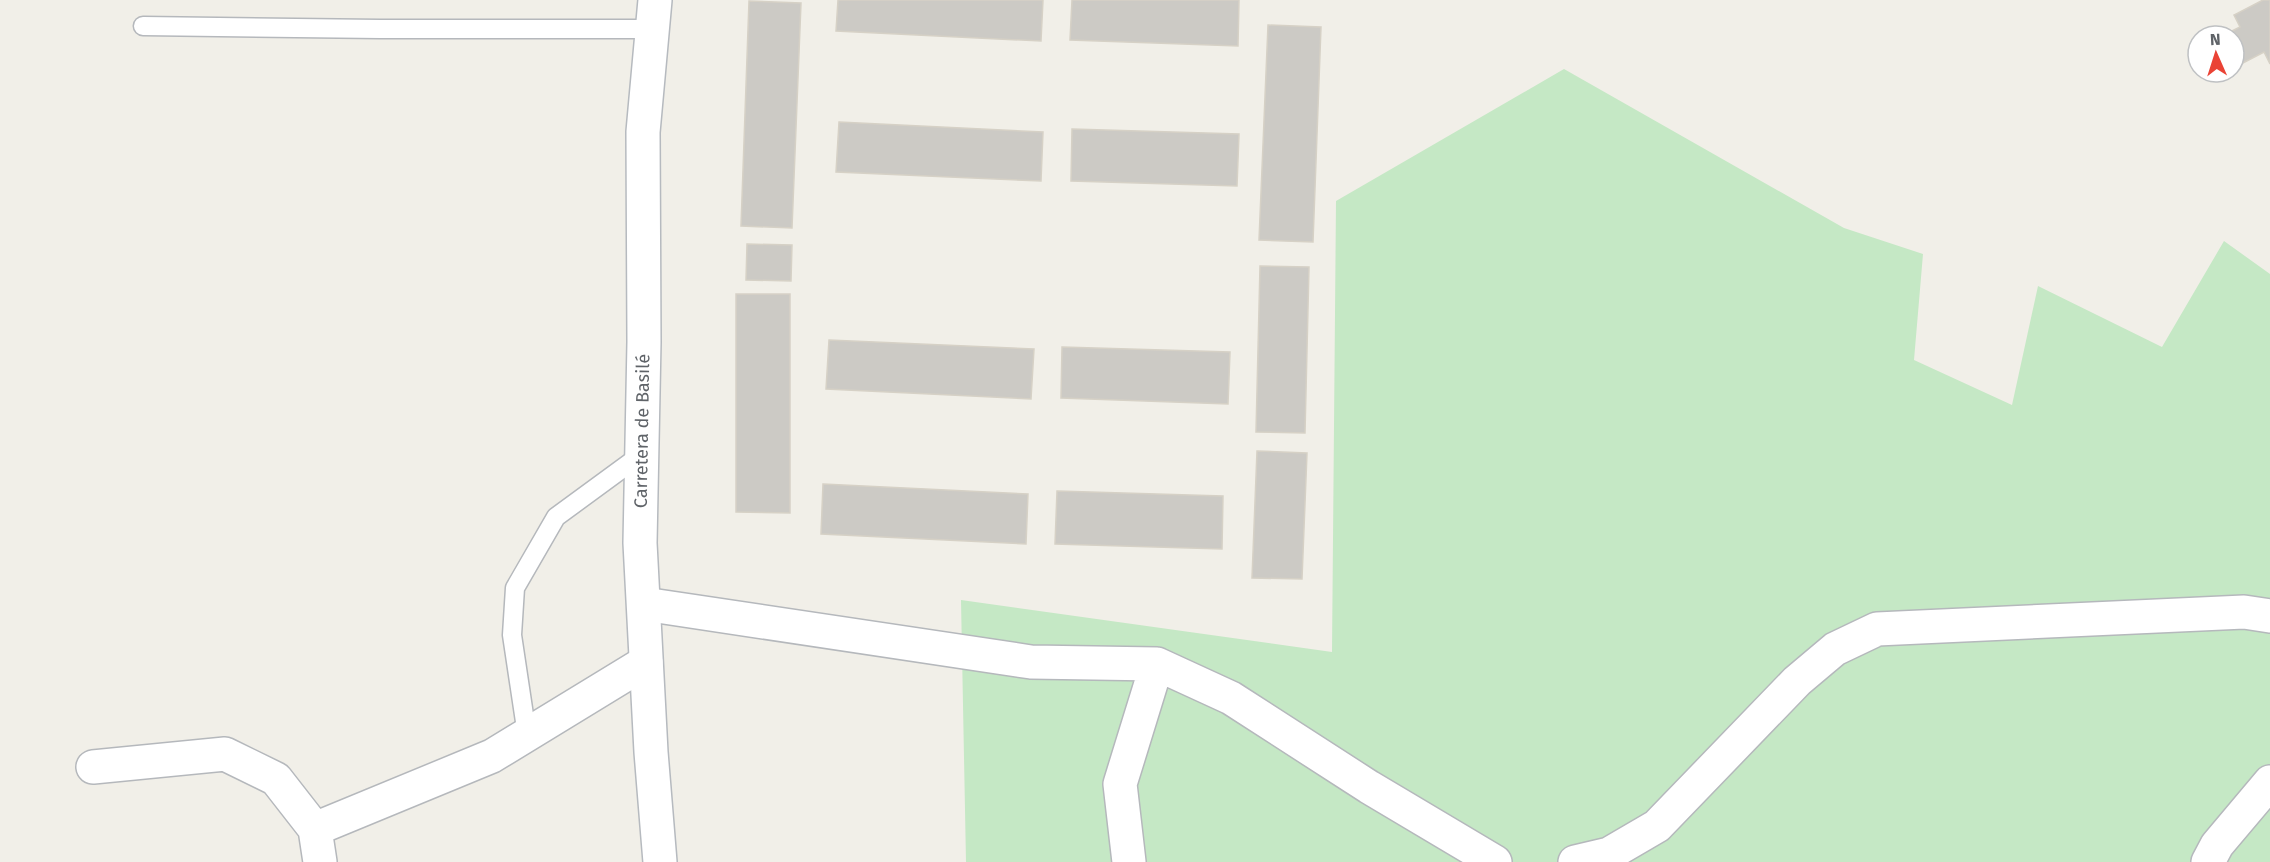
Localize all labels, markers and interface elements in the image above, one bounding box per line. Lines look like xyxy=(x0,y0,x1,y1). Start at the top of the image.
north arrow xyxy=(2186,24,2246,84)
text: N xyxy=(2209,30,2221,49)
street label: Carretera de Basilé xyxy=(630,354,654,508)

